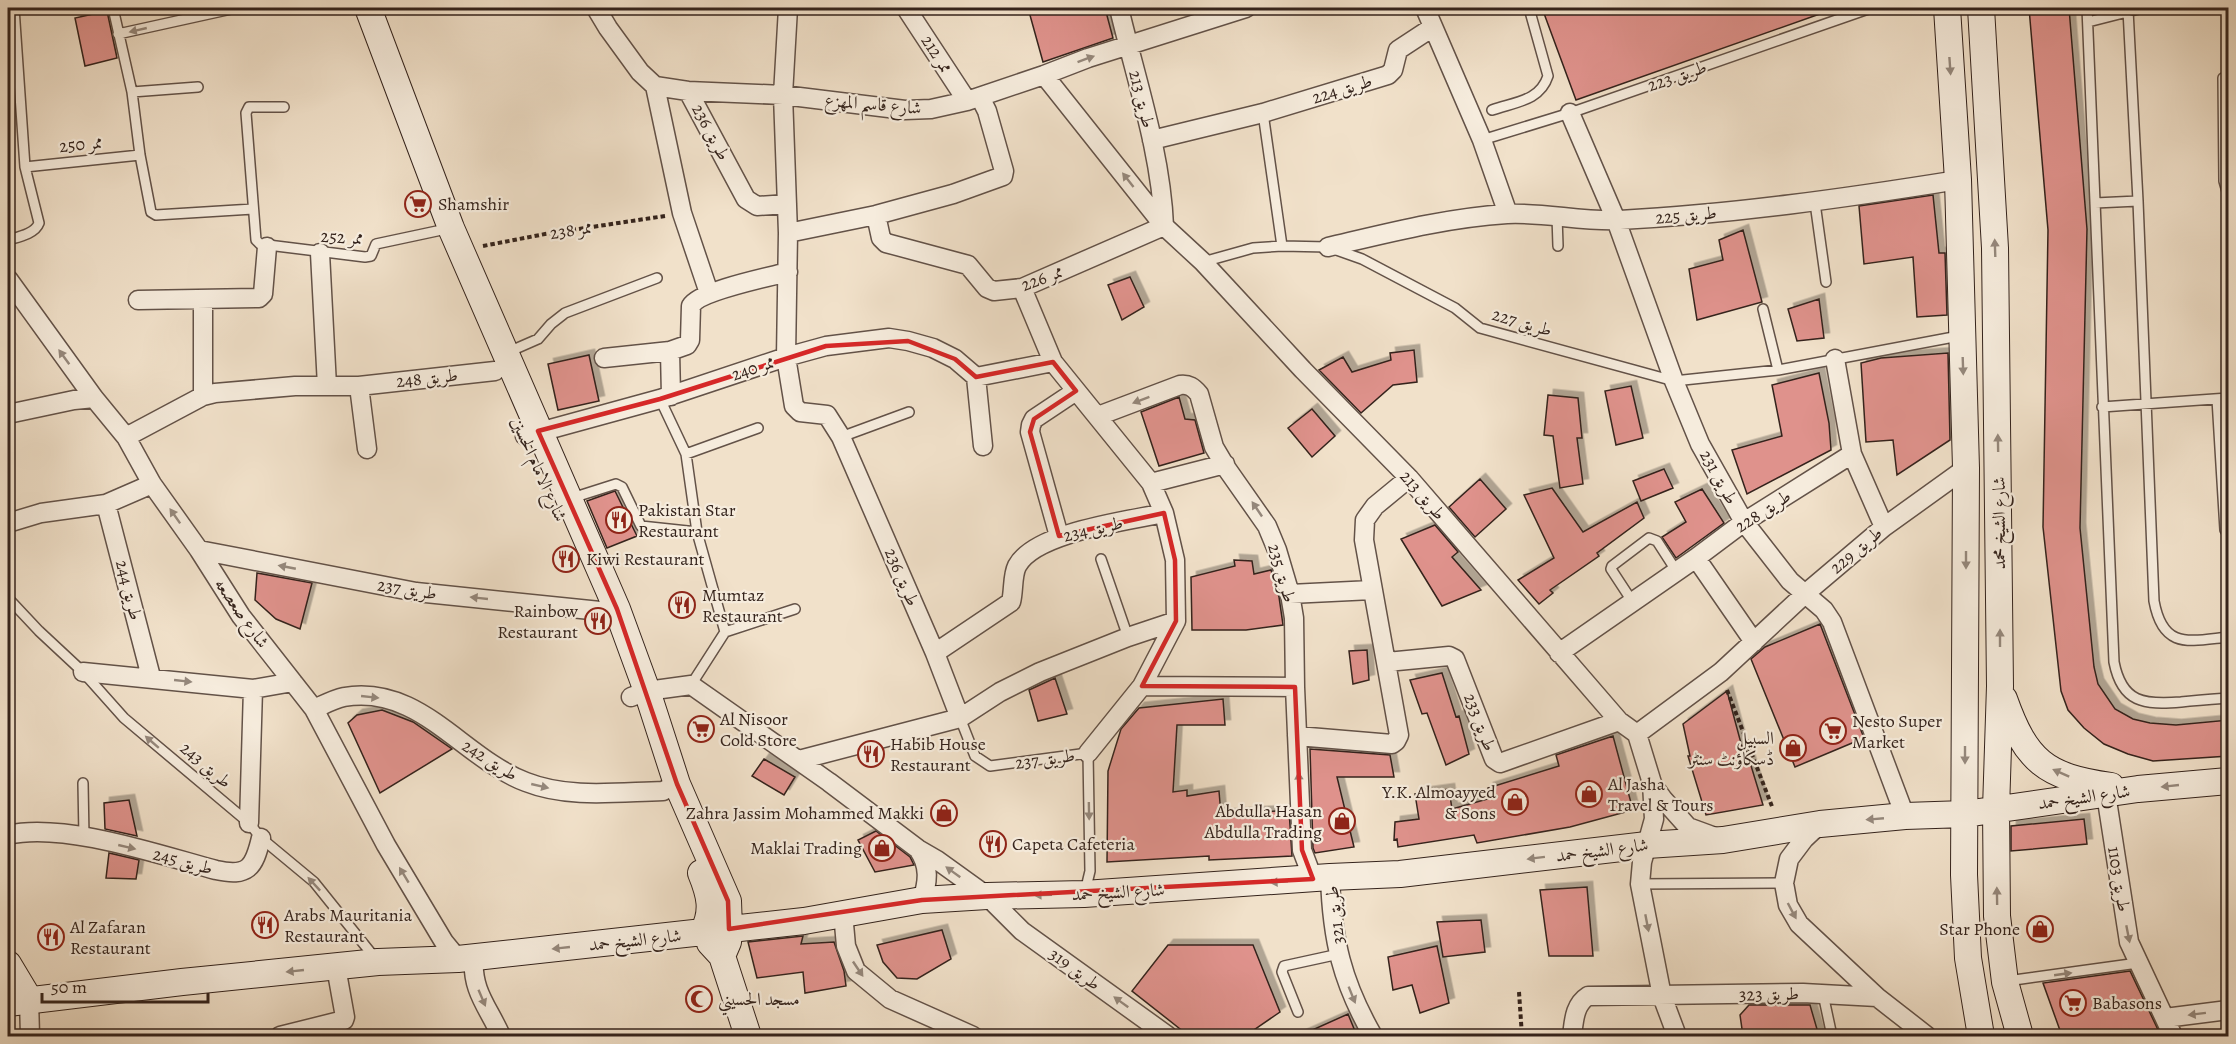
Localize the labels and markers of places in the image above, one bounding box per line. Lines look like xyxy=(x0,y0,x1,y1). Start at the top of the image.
supermarket icon: Shamshir xyxy=(403,189,433,219)
place label: Shamshir xyxy=(438,192,509,216)
place label: Pakistan Star Restaurant xyxy=(638,498,736,543)
restaurant icon: Pakistan Star Restaurant xyxy=(604,505,634,535)
restaurant icon: Kiwi Restaurant xyxy=(551,544,581,574)
place label: Kiwi Restaurant xyxy=(586,547,704,571)
place label: Mumtaz Restaurant xyxy=(702,583,783,628)
restaurant icon: Mumtaz Restaurant xyxy=(667,590,697,620)
place label: Rainbow Restaurant xyxy=(497,599,578,644)
restaurant icon: Rainbow Restaurant xyxy=(583,606,613,636)
place label: Al Nisoor Cold Store xyxy=(719,707,797,752)
place label: Nesto Super Market xyxy=(1852,709,1942,754)
supermarket icon: Al Nisoor Cold Store xyxy=(686,714,716,744)
supermarket icon: Nesto Super Market xyxy=(1818,716,1848,746)
place label: السبیل ڈسکاؤنٹ سنٹر xyxy=(1687,726,1774,771)
place label: Habib House Restaurant xyxy=(890,732,986,777)
shop icon: السبیل ڈسکاؤنٹ سنٹر xyxy=(1778,733,1808,763)
restaurant icon: Habib House Restaurant xyxy=(856,739,886,769)
place label: Al Jasha Travel & Tours xyxy=(1607,772,1714,817)
shop icon: Al Jasha Travel & Tours xyxy=(1574,779,1604,809)
place label: Y.K. Almoayyed & Sons xyxy=(1381,780,1496,825)
shop icon: Y.K. Almoayyed & Sons xyxy=(1500,787,1530,817)
shop icon: Zahra Jassim Mohammed Makki xyxy=(929,798,959,828)
place label: Abdulla Hasan Abdulla Trading xyxy=(1204,799,1322,844)
place label: Zahra Jassim Mohammed Makki xyxy=(686,801,924,825)
shop icon: Abdulla Hasan Abdulla Trading xyxy=(1327,806,1357,836)
restaurant icon: Capeta Cafeteria xyxy=(978,829,1008,859)
place label: Capeta Cafeteria xyxy=(1012,832,1135,856)
shop icon: Maklai Trading xyxy=(867,833,897,863)
place label: Maklai Trading xyxy=(750,836,862,860)
place label: Arabs Mauritania Restaurant xyxy=(283,903,413,948)
restaurant icon: Arabs Mauritania Restaurant xyxy=(250,910,280,940)
shop icon: Star Phone xyxy=(2025,914,2055,944)
place label: Al Zafaran Restaurant xyxy=(69,915,151,960)
place label: Star Phone xyxy=(1939,917,2020,941)
restaurant icon: Al Zafaran Restaurant xyxy=(36,922,66,952)
mosque icon: مسجد الحسيني xyxy=(684,984,714,1014)
place label: مسجد الحسيني xyxy=(718,987,800,1016)
supermarket icon: Babasons xyxy=(2058,988,2088,1018)
place label: Babasons xyxy=(2092,991,2162,1015)

